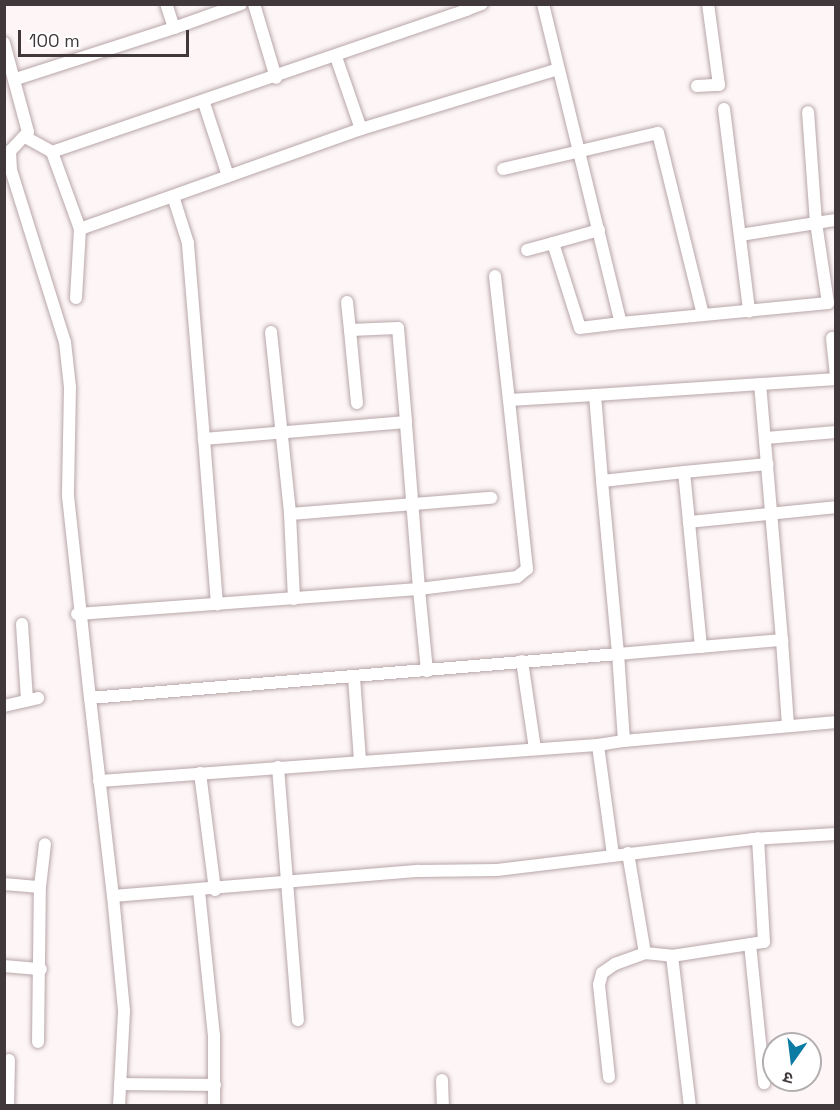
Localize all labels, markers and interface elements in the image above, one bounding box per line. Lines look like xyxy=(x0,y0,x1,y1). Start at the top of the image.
scale bar xyxy=(21,18,192,56)
text: 100 m xyxy=(29,29,80,52)
north arrow xyxy=(762,1032,822,1092)
text: उ xyxy=(781,1067,795,1089)

